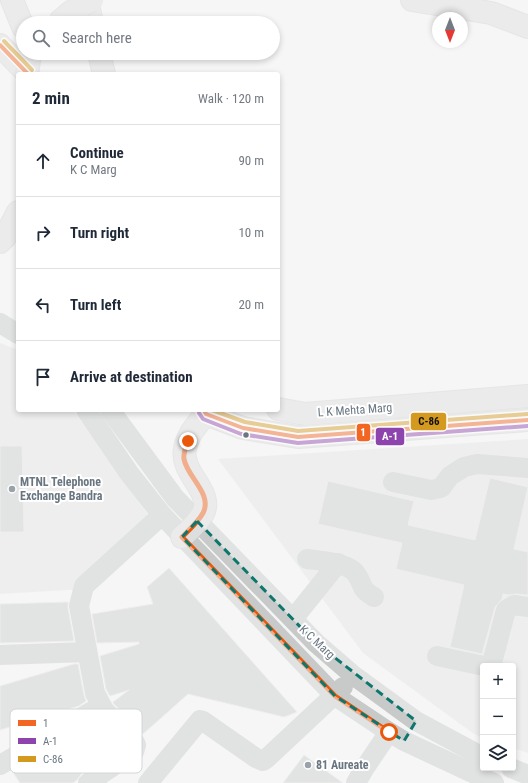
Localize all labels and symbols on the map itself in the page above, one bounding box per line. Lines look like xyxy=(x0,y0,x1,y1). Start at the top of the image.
north arrow xyxy=(432,12,468,48)
street label: L K Mehta Marg xyxy=(317,400,393,420)
line badge: C-86 xyxy=(410,412,447,431)
text: C-86 xyxy=(418,415,440,428)
line badge: 1 xyxy=(356,423,371,442)
text: 1 xyxy=(360,426,366,439)
line badge: A-1 xyxy=(375,427,405,446)
unlabelled marker xyxy=(241,430,251,440)
text: A-1 xyxy=(382,430,398,443)
route end xyxy=(179,432,197,450)
place label: MTNL Telephone Exchange Bandra xyxy=(20,475,103,503)
marker: MTNL Telephone Exchange Bandra xyxy=(7,484,17,494)
street label: K C Marg xyxy=(296,622,338,662)
legend xyxy=(10,709,142,773)
text: 1 xyxy=(43,717,48,730)
route start xyxy=(380,723,398,741)
text: A-1 xyxy=(43,735,58,748)
text: C-86 xyxy=(43,753,63,766)
place label: 81 Aureate xyxy=(316,758,369,772)
marker: 81 Aureate xyxy=(303,760,313,770)

